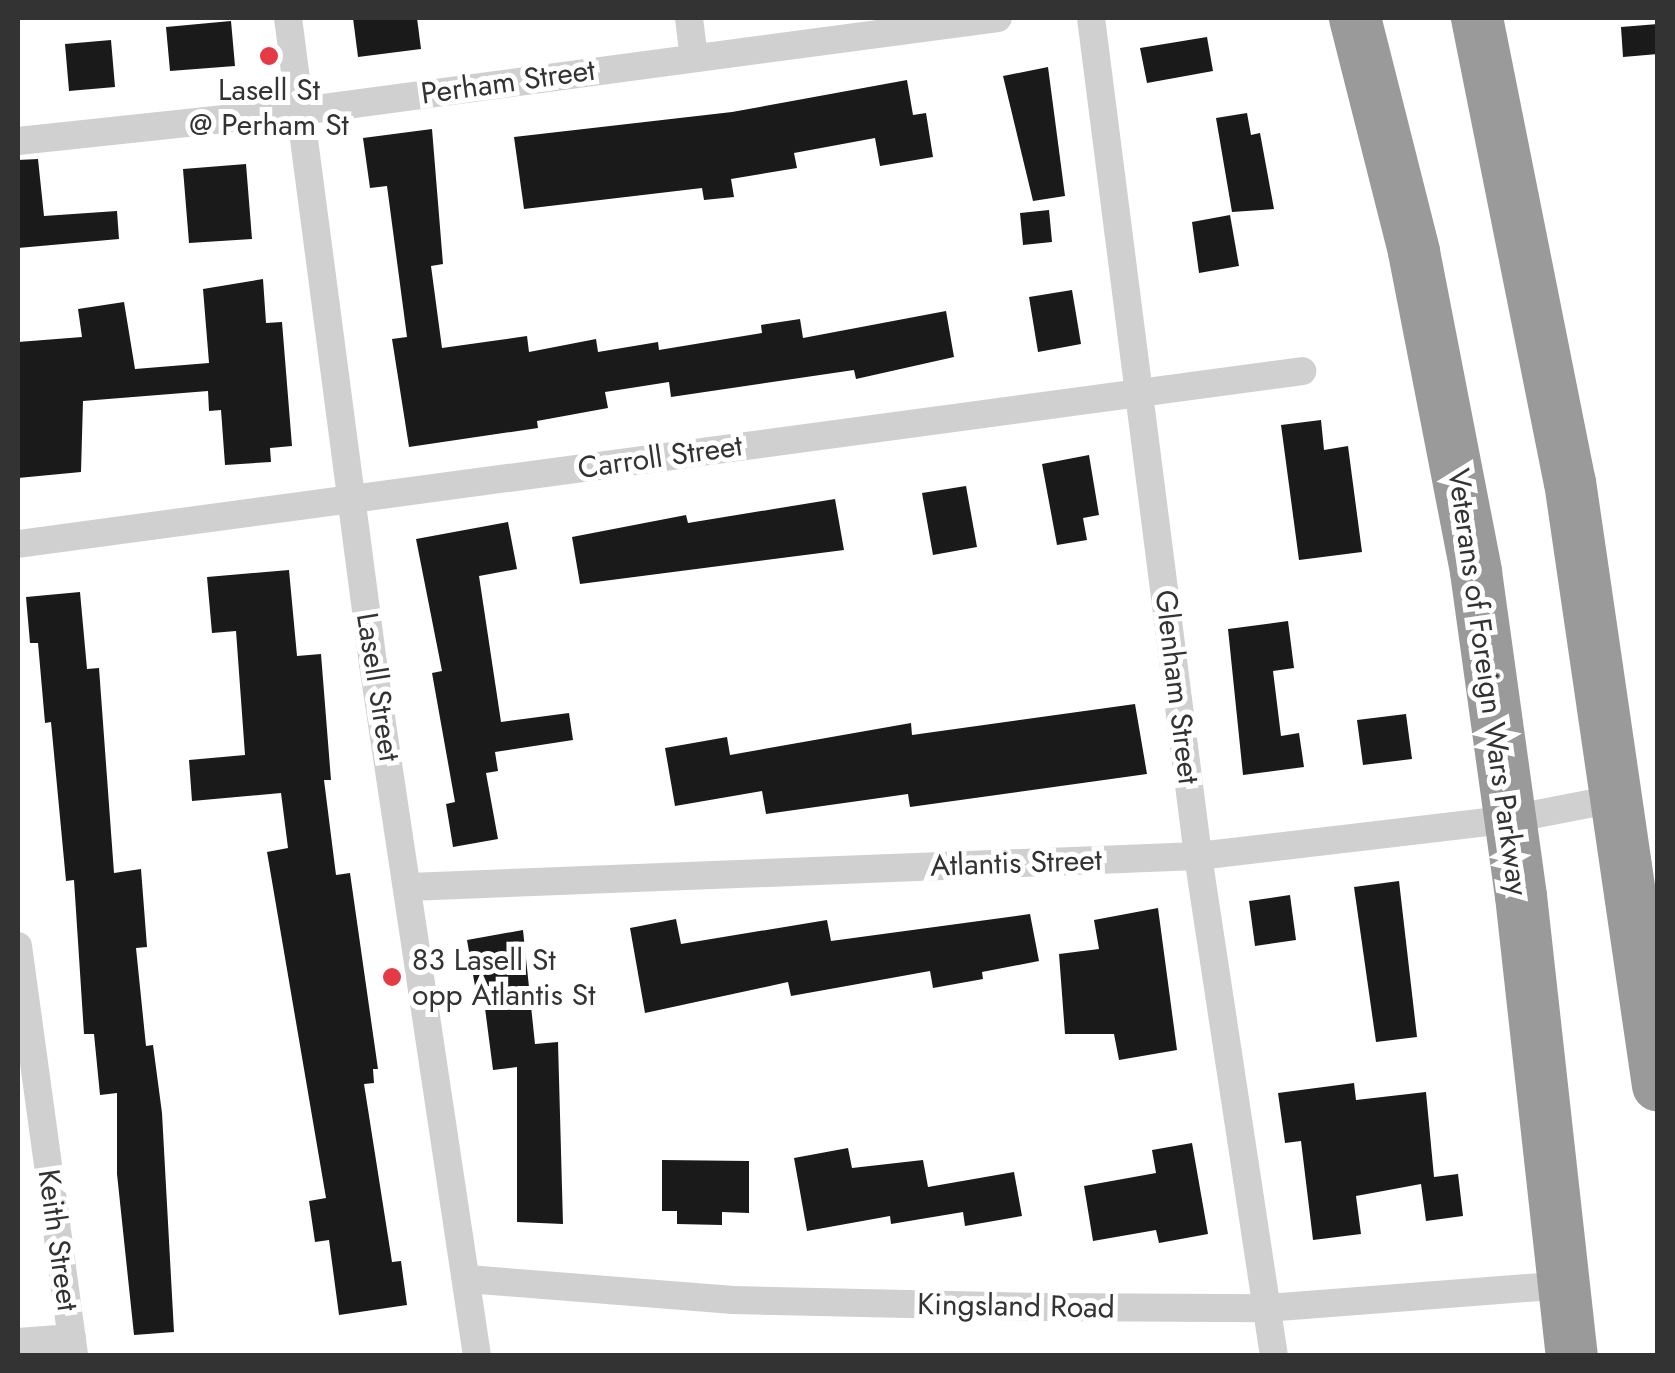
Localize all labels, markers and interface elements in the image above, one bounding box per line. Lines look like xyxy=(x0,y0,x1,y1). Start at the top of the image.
marker: Lasell St @ Perham St xyxy=(258,45,280,67)
street label: Perham Street xyxy=(419,52,597,112)
place label: Lasell St @ Perham St xyxy=(189,72,349,142)
street label: Carroll Street xyxy=(575,428,745,486)
street label: Veterans of Foreign Wars Parkway xyxy=(1440,466,1536,898)
street label: Glenham Street xyxy=(1147,588,1207,786)
street label: Lasell Street xyxy=(349,610,407,764)
street label: Atlantis Street xyxy=(930,842,1102,884)
place label: 83 Lasell St opp Atlantis St xyxy=(412,942,595,1012)
marker: 83 Lasell St opp Atlantis St xyxy=(381,966,403,988)
street label: Keith Street xyxy=(30,1167,86,1313)
street label: Kingsland Road xyxy=(917,1286,1115,1326)

